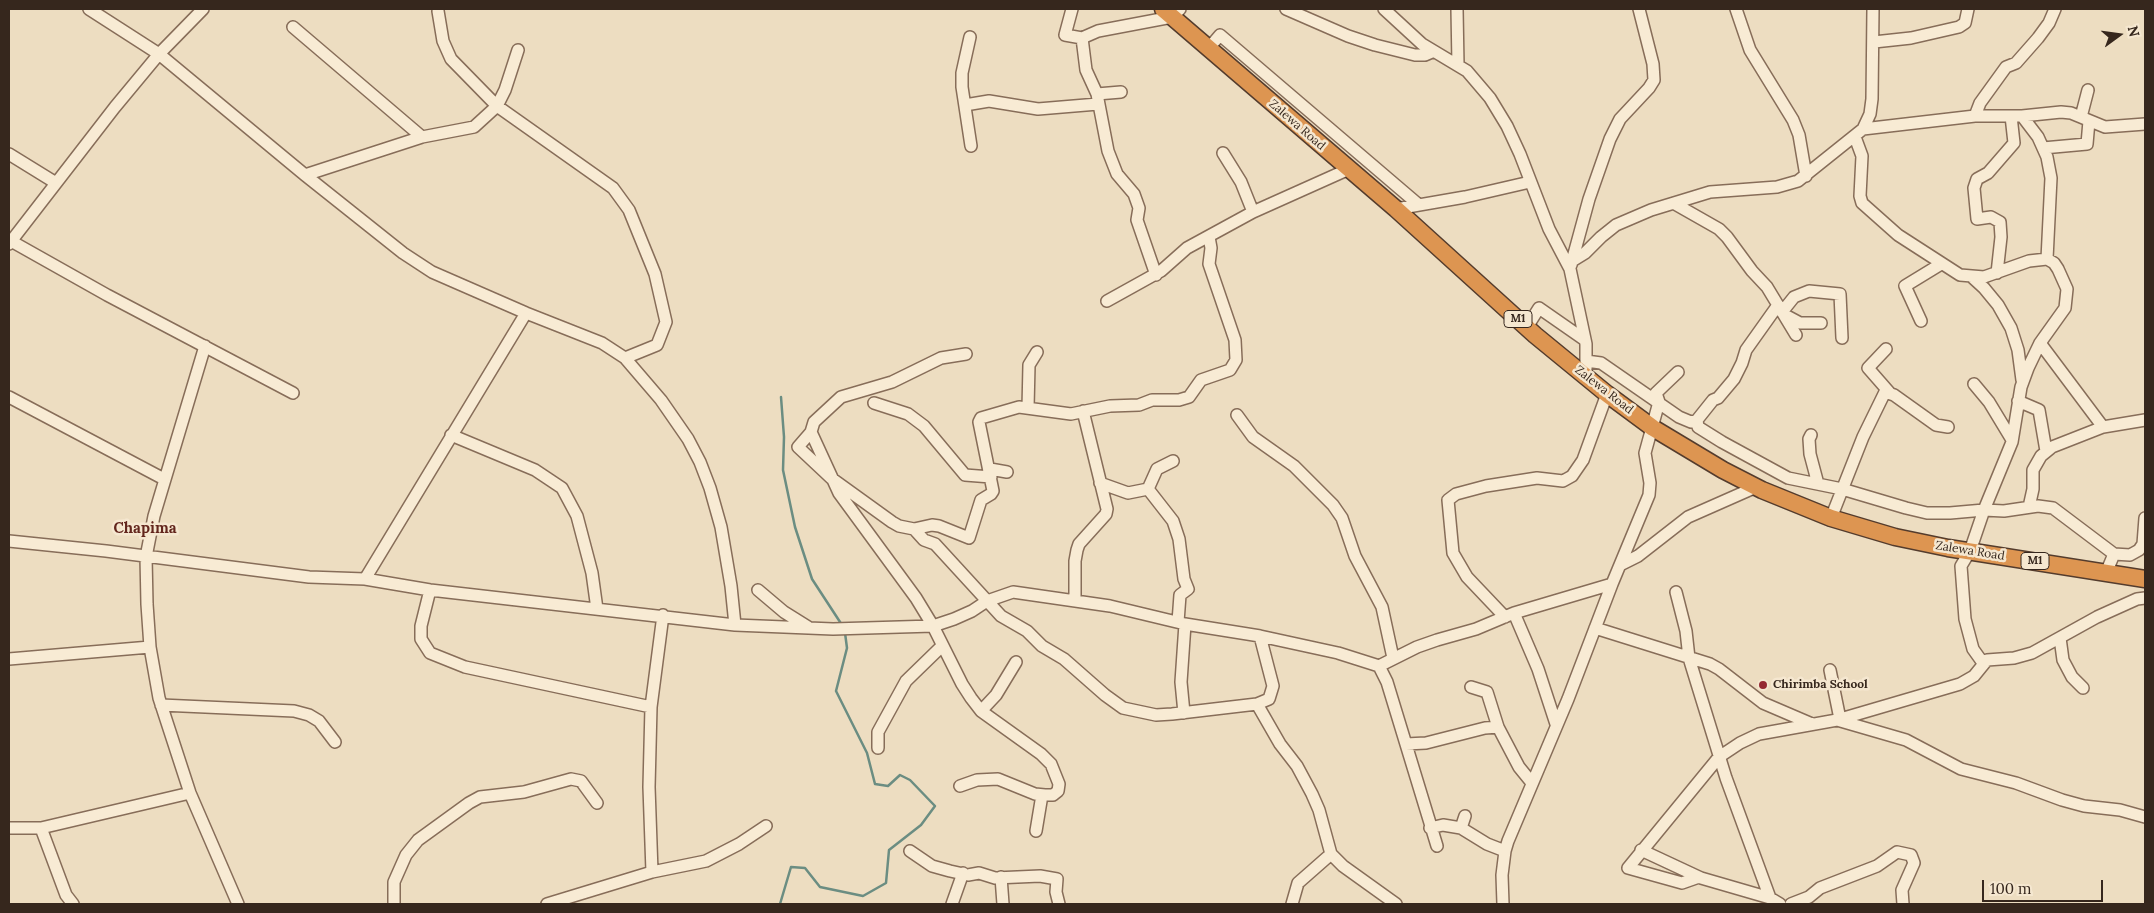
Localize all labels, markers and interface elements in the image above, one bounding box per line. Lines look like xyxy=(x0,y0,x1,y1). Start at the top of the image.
north arrow xyxy=(2094,10,2144,60)
text: N xyxy=(2124,24,2144,39)
street label: Zalewa Road xyxy=(1266,97,1328,153)
road number: M1 xyxy=(1504,310,1532,328)
street label: Zalewa Road xyxy=(1572,363,1636,417)
district label: Chapima xyxy=(113,520,177,538)
street label: Zalewa Road xyxy=(1934,538,2006,564)
road number: M1 xyxy=(2021,552,2049,570)
place label: Chirimba School xyxy=(1773,678,1868,692)
marker: Chirimba School xyxy=(1757,679,1769,691)
scale bar xyxy=(1984,870,2105,902)
text: 100 m xyxy=(1990,879,2031,898)

